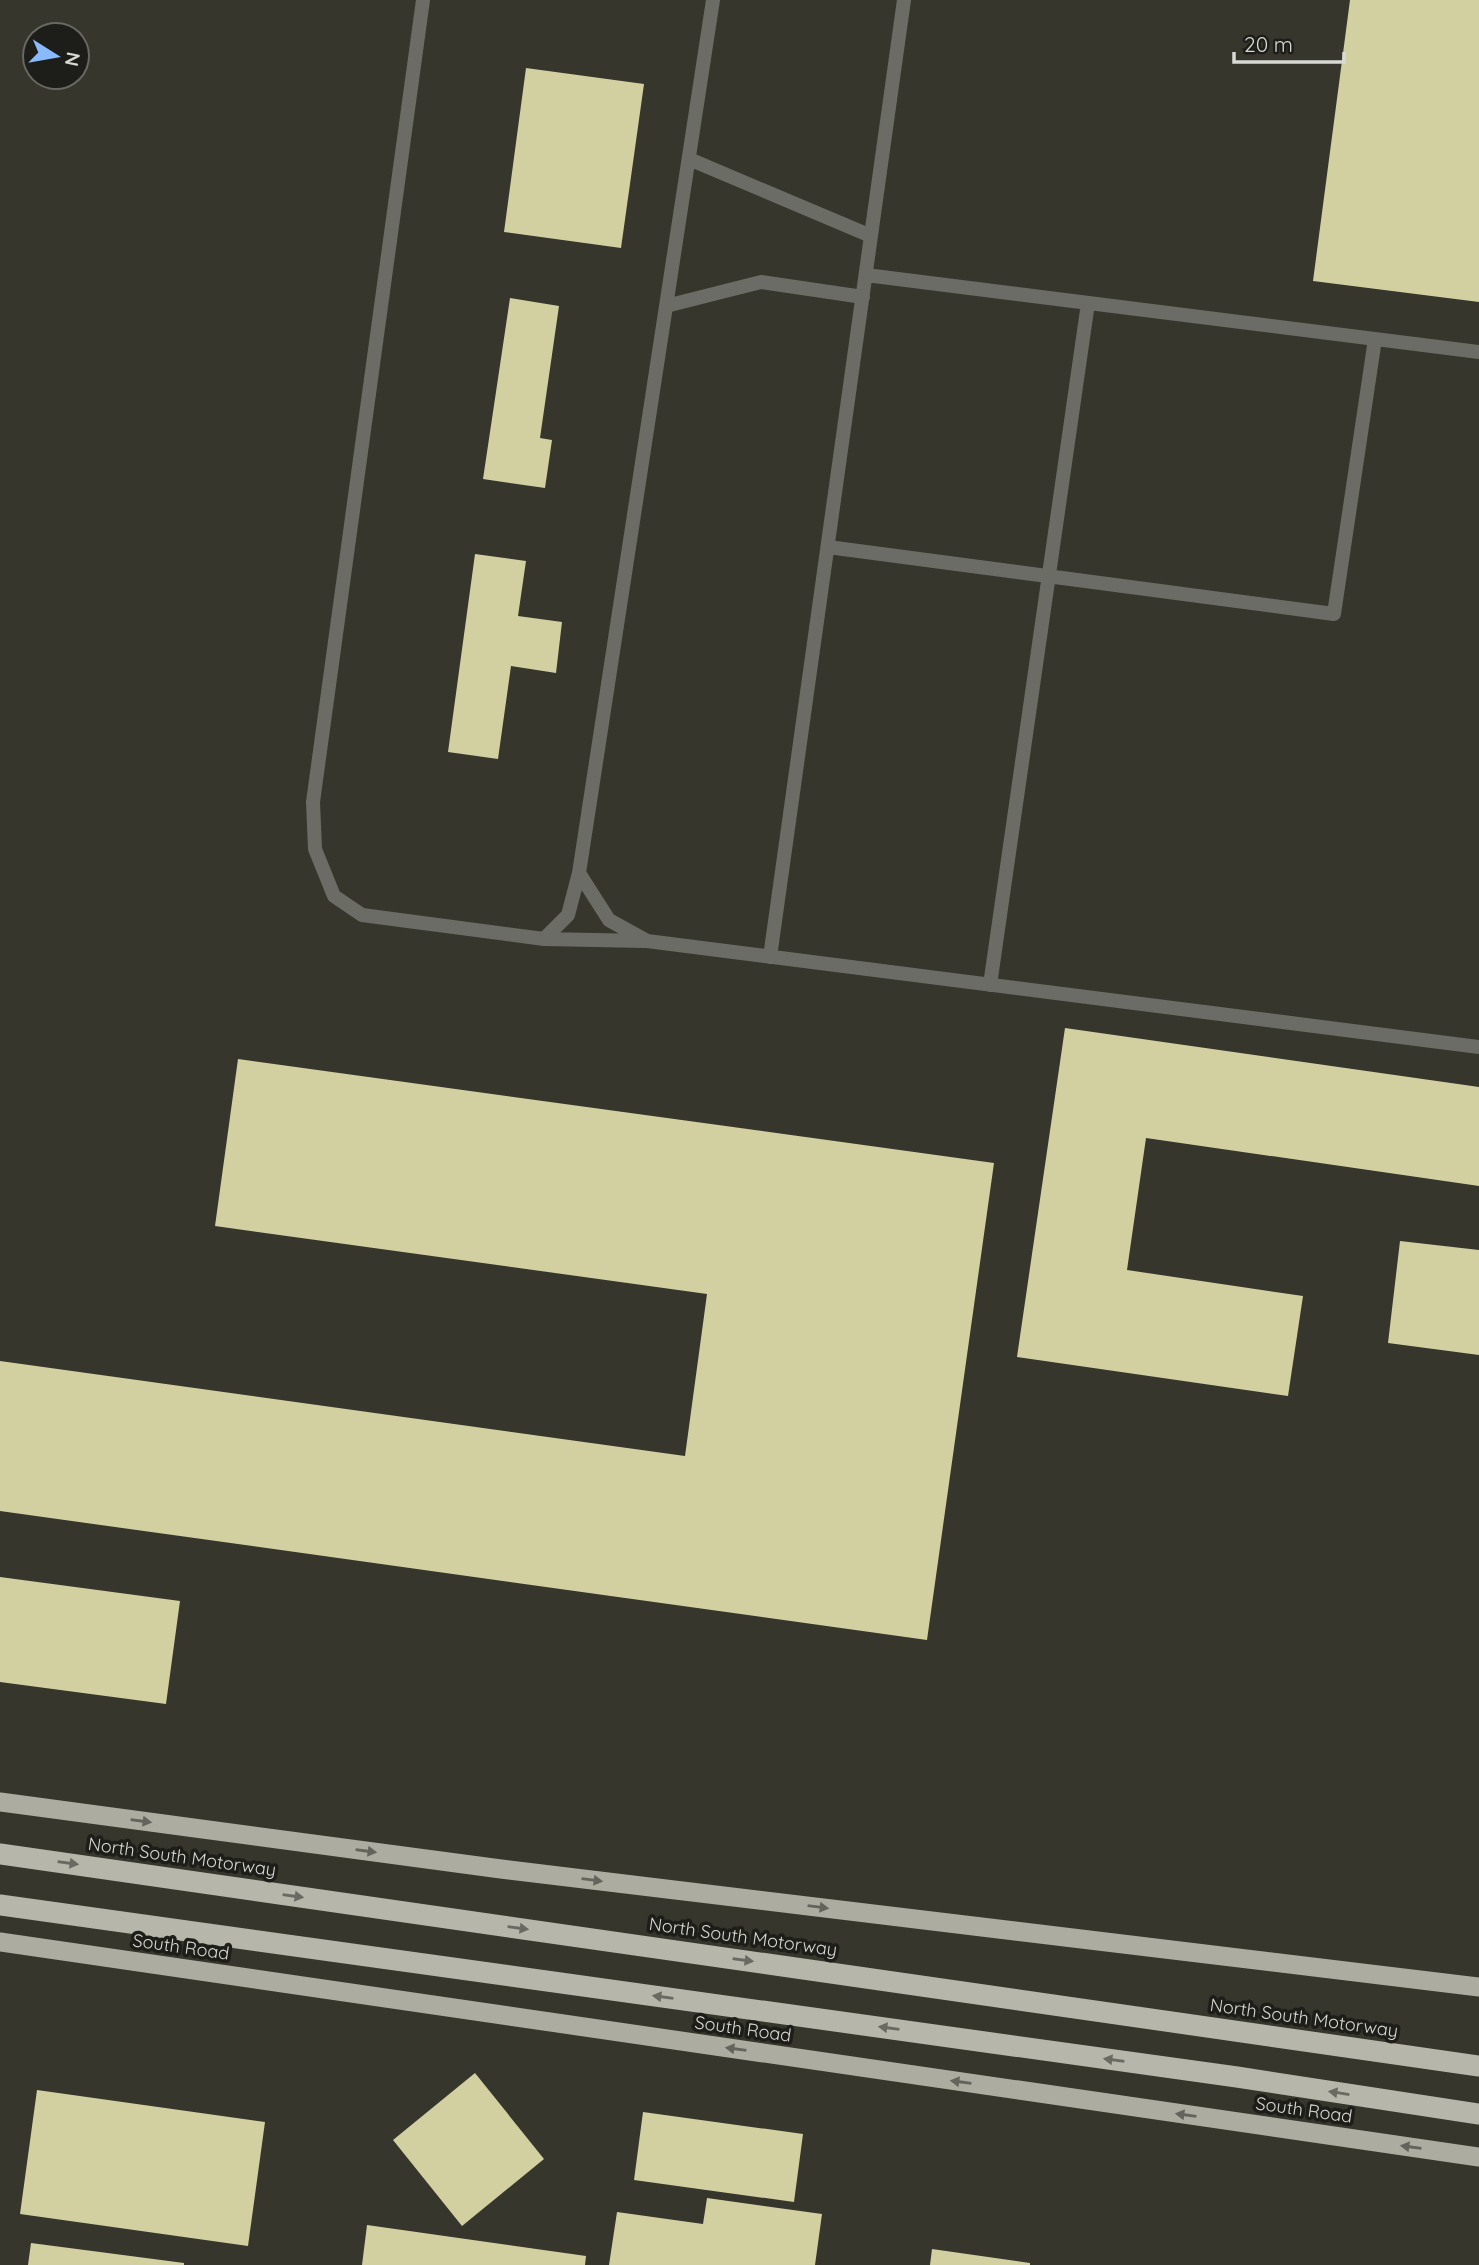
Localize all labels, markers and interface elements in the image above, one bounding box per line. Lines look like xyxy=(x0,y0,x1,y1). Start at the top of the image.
north arrow xyxy=(21,21,91,91)
scale bar xyxy=(1234,21,1344,65)
text: 20 m xyxy=(1244,31,1293,57)
text: N xyxy=(60,50,86,68)
one-way arrow xyxy=(130,1815,152,1826)
street label: North South Motorway xyxy=(86,1832,278,1881)
one-way arrow xyxy=(355,1845,377,1856)
one-way arrow xyxy=(57,1858,79,1869)
one-way arrow xyxy=(581,1874,603,1885)
one-way arrow xyxy=(282,1890,304,1901)
one-way arrow xyxy=(807,1901,829,1912)
street label: North South Motorway xyxy=(647,1912,839,1961)
one-way arrow xyxy=(507,1923,529,1934)
street label: South Road xyxy=(131,1928,231,1965)
one-way arrow xyxy=(732,1955,754,1966)
one-way arrow xyxy=(652,1991,674,2002)
street label: North South Motorway xyxy=(1208,1993,1400,2042)
street label: South Road xyxy=(693,2010,793,2047)
one-way arrow xyxy=(877,2023,899,2034)
one-way arrow xyxy=(725,2043,747,2054)
one-way arrow xyxy=(1103,2054,1125,2065)
one-way arrow xyxy=(950,2076,972,2087)
one-way arrow xyxy=(1328,2087,1350,2098)
street label: South Road xyxy=(1254,2091,1354,2128)
one-way arrow xyxy=(1175,2109,1197,2120)
one-way arrow xyxy=(1400,2141,1422,2152)

